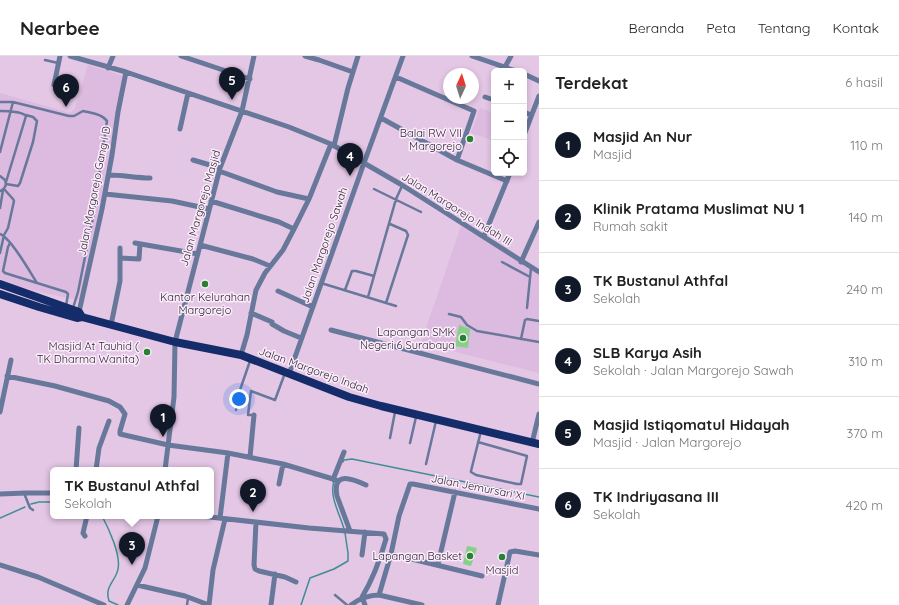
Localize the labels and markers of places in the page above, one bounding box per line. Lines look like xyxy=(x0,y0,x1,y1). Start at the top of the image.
pin: 5 xyxy=(219,67,245,100)
pin: 6 xyxy=(53,74,79,107)
place label: Balai RW VII Margorejo xyxy=(400,126,462,153)
marker: Balai RW VII Margorejo xyxy=(465,134,475,144)
pin: 4 xyxy=(337,143,363,176)
marker: Kantor Kelurahan Margorejo xyxy=(200,279,210,289)
place label: Kantor Kelurahan Margorejo xyxy=(160,290,250,317)
place label: Lapangan SMK Negeri 6 Surabaya xyxy=(360,325,455,352)
marker: Lapangan SMK Negeri 6 Surabaya xyxy=(458,333,468,343)
place label: Masjid At Tauhid ( TK Dharma Wanita) xyxy=(37,339,139,366)
marker: Masjid At Tauhid ( TK Dharma Wanita) xyxy=(142,347,152,357)
pin: 1 xyxy=(150,404,176,437)
pin: 2 xyxy=(240,479,266,512)
pin: 3 xyxy=(119,532,145,565)
place label: Lapangan Basket xyxy=(372,549,462,563)
marker: Lapangan Basket xyxy=(465,551,475,561)
marker: Masjid xyxy=(497,552,507,562)
place label: Masjid xyxy=(486,563,518,577)

